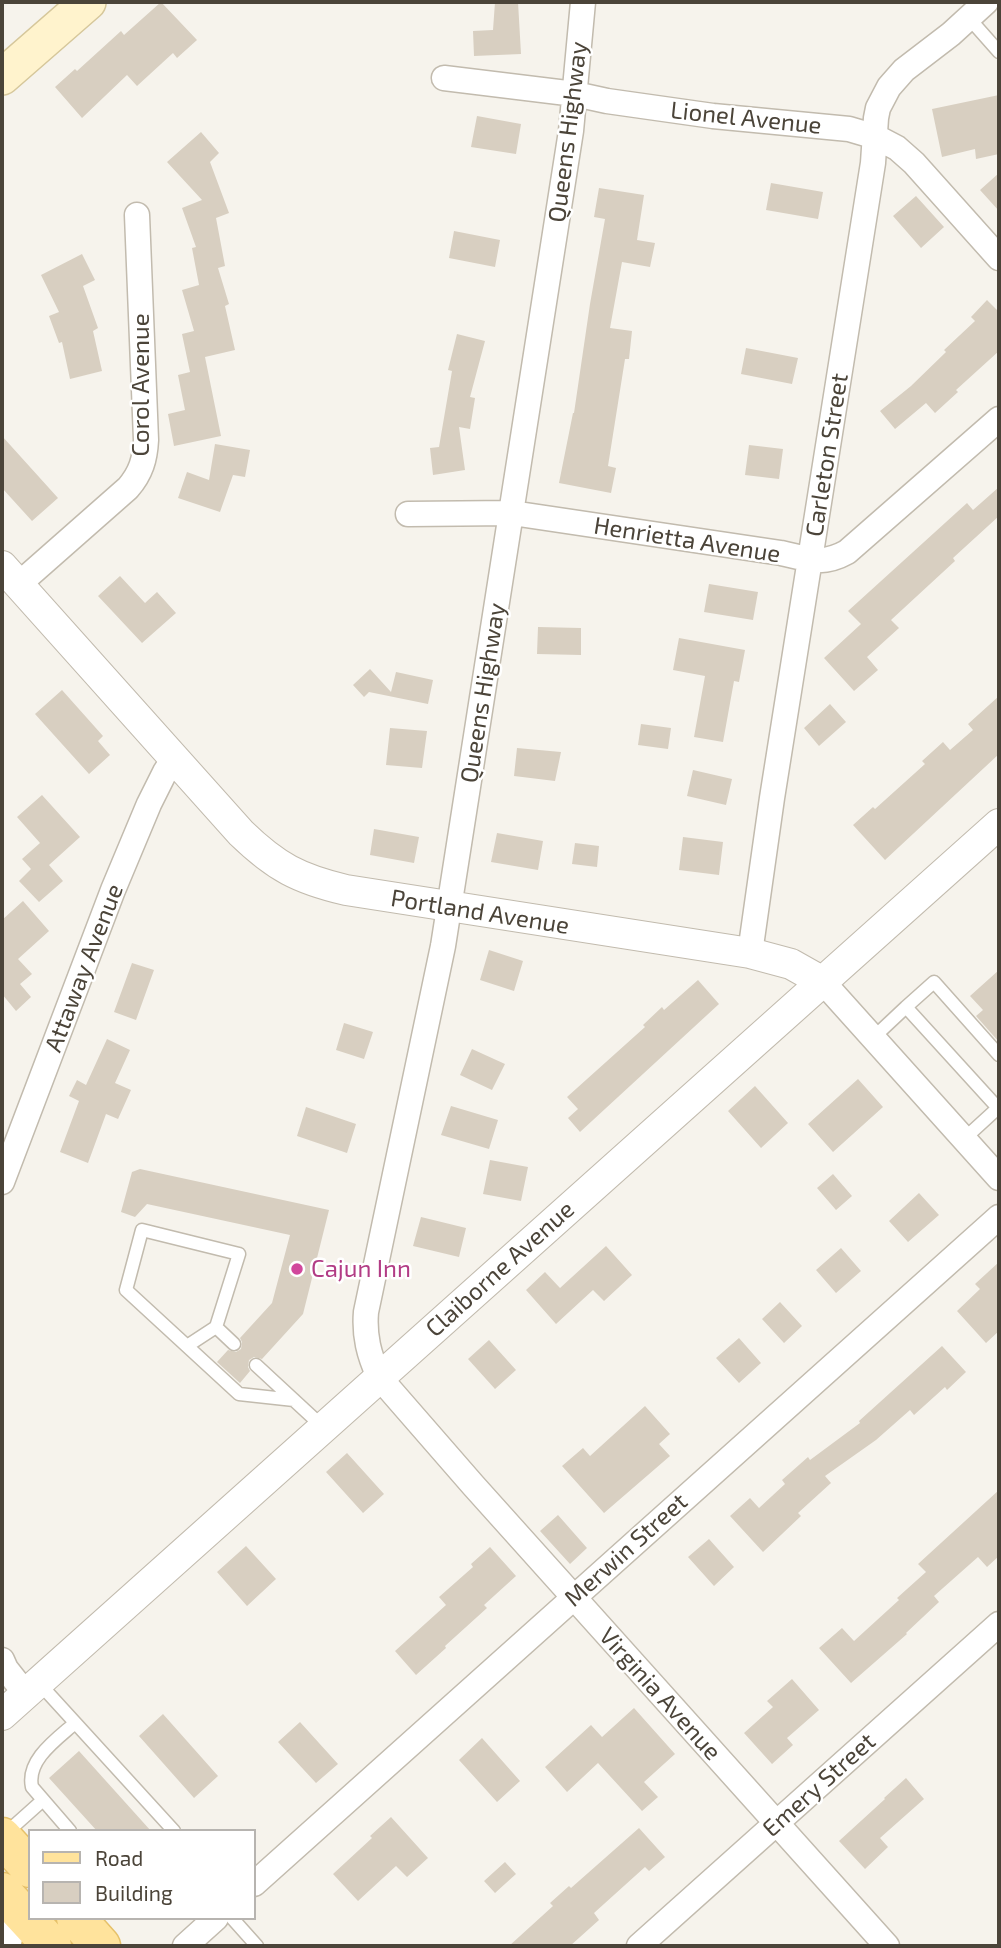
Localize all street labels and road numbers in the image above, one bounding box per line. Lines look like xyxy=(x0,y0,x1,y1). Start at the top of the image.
street label: Queens Highway xyxy=(543,40,593,224)
street label: Lionel Avenue xyxy=(669,96,823,140)
street label: Corol Avenue xyxy=(127,313,155,457)
street label: Carleton Street xyxy=(800,371,854,539)
street label: Henrietta Avenue xyxy=(592,511,782,569)
street label: Queens Highway xyxy=(455,601,511,785)
street label: Attaway Avenue xyxy=(39,880,129,1056)
street label: Portland Avenue xyxy=(389,884,571,940)
street label: Claiborne Avenue xyxy=(420,1195,580,1343)
street label: Merwin Street xyxy=(559,1487,693,1613)
street label: Virginia Avenue xyxy=(593,1622,727,1766)
street label: Emery Street xyxy=(757,1727,881,1843)

